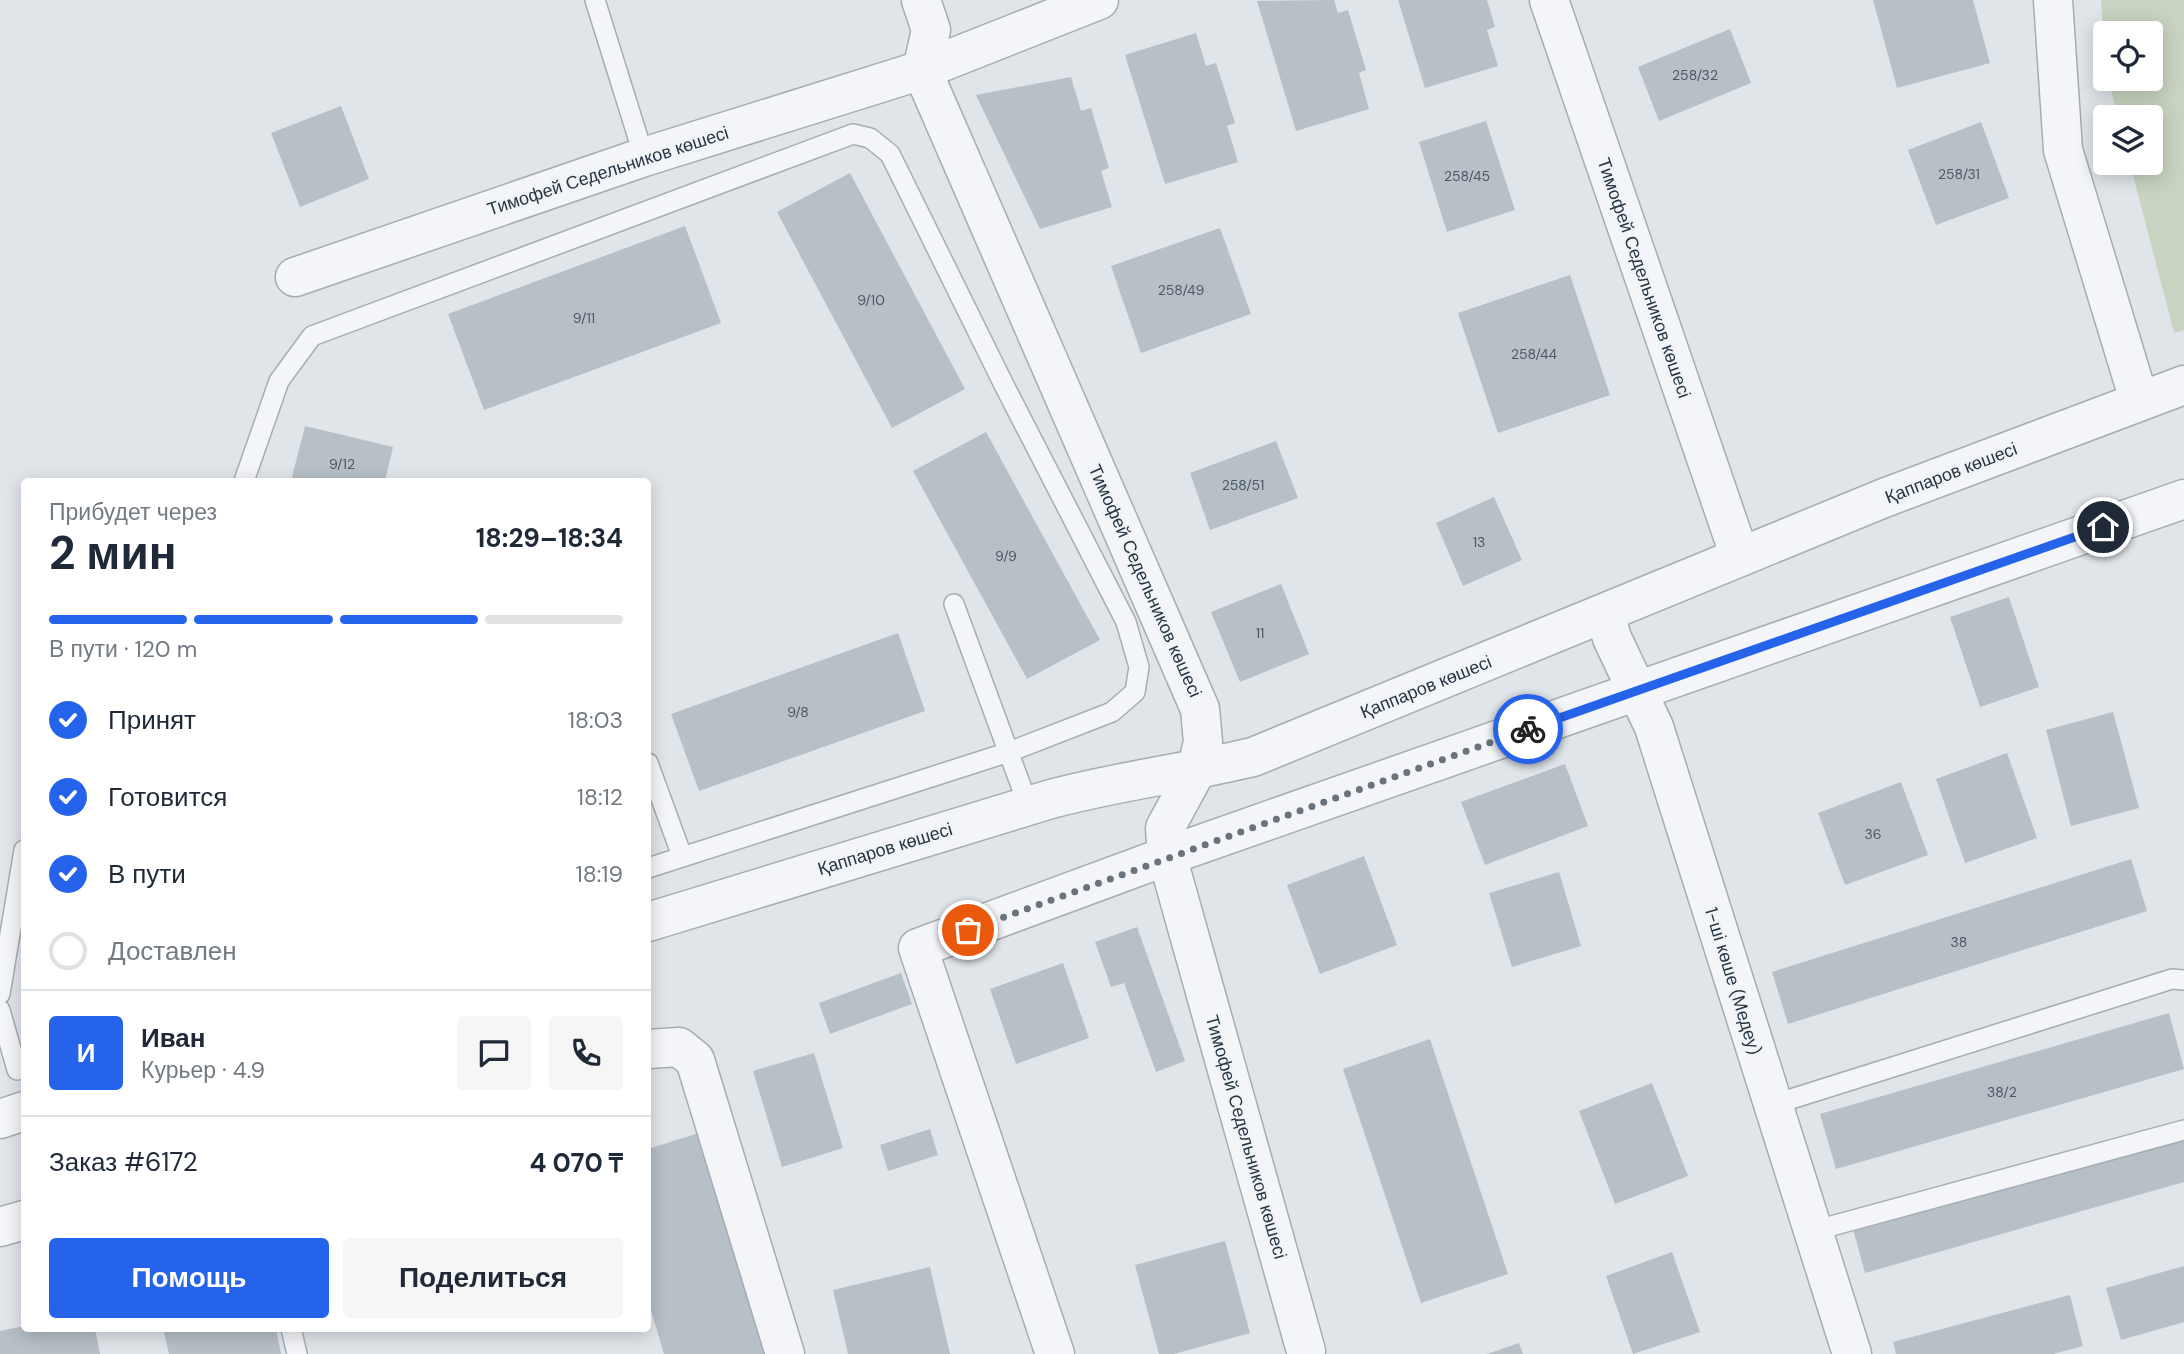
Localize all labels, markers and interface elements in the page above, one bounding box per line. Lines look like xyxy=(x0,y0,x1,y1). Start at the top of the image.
map controls xyxy=(2093,21,2163,175)
button: locate xyxy=(2093,21,2163,91)
house number: 258/32 xyxy=(1672,66,1718,84)
button: layers xyxy=(2093,105,2163,175)
street label: Тимофей Седельников көшесі xyxy=(484,121,732,221)
street label: Тимофей Седельников көшесі xyxy=(1592,155,1696,401)
house number: 258/31 xyxy=(1938,165,1980,183)
house number: 258/45 xyxy=(1444,167,1490,185)
house number: 258/49 xyxy=(1158,281,1204,299)
house number: 9/10 xyxy=(857,291,885,309)
house number: 9/11 xyxy=(573,309,595,327)
house number: 258/44 xyxy=(1511,345,1558,363)
street label: Қаппаров көшесі xyxy=(1881,437,2021,509)
house number: 9/12 xyxy=(329,455,355,473)
street label: Тимофей Седельников көшесі xyxy=(1083,461,1207,701)
house number: 258/51 xyxy=(1222,476,1264,494)
text: Прибудет через xyxy=(49,497,217,527)
pin xyxy=(2073,497,2133,557)
icon: home xyxy=(2084,508,2122,546)
text: 18:29–18:34 xyxy=(476,521,623,555)
text: 2 мин xyxy=(49,523,176,583)
house number: 13 xyxy=(1473,533,1485,551)
house number: 9/9 xyxy=(995,547,1017,565)
house number: 11 xyxy=(1256,624,1264,642)
text: В пути · 120 m xyxy=(49,634,197,664)
street label: Қаппаров көшесі xyxy=(1357,650,1495,724)
courier xyxy=(1493,694,1563,764)
icon: check xyxy=(49,701,87,739)
text: Принят xyxy=(108,703,196,737)
house number: 9/8 xyxy=(787,703,809,721)
text: 18:03 xyxy=(568,705,623,735)
icon: bike xyxy=(1509,710,1547,748)
icon: check xyxy=(49,778,87,816)
text: Готовится xyxy=(108,780,227,814)
text: 18:12 xyxy=(577,782,623,812)
street label: Қаппаров көшесі xyxy=(815,817,955,881)
house number: 36 xyxy=(1864,825,1882,843)
icon: check xyxy=(49,855,87,893)
text: В пути xyxy=(108,857,186,891)
text: 18:19 xyxy=(576,859,623,889)
pin xyxy=(938,900,998,960)
street label: 1-ші көше (Медеу) xyxy=(1699,904,1767,1058)
icon: bag xyxy=(949,911,987,949)
house number: 38 xyxy=(1951,933,1967,951)
text: Доставлен xyxy=(108,934,237,968)
street label: Тимофей Седельников көшесі xyxy=(1200,1012,1292,1262)
button: chat xyxy=(457,1016,531,1090)
button: phone xyxy=(549,1016,623,1090)
text: Иван xyxy=(141,1021,206,1055)
text: И xyxy=(77,1036,95,1070)
text: Курьер · 4.9 xyxy=(141,1055,265,1085)
house number: 38/2 xyxy=(1987,1083,2017,1101)
text: Заказ #6172 xyxy=(49,1145,198,1179)
text: 4 070 ₸ xyxy=(529,1146,623,1180)
button: Помощь xyxy=(49,1238,329,1318)
button: Поделиться xyxy=(343,1238,623,1318)

